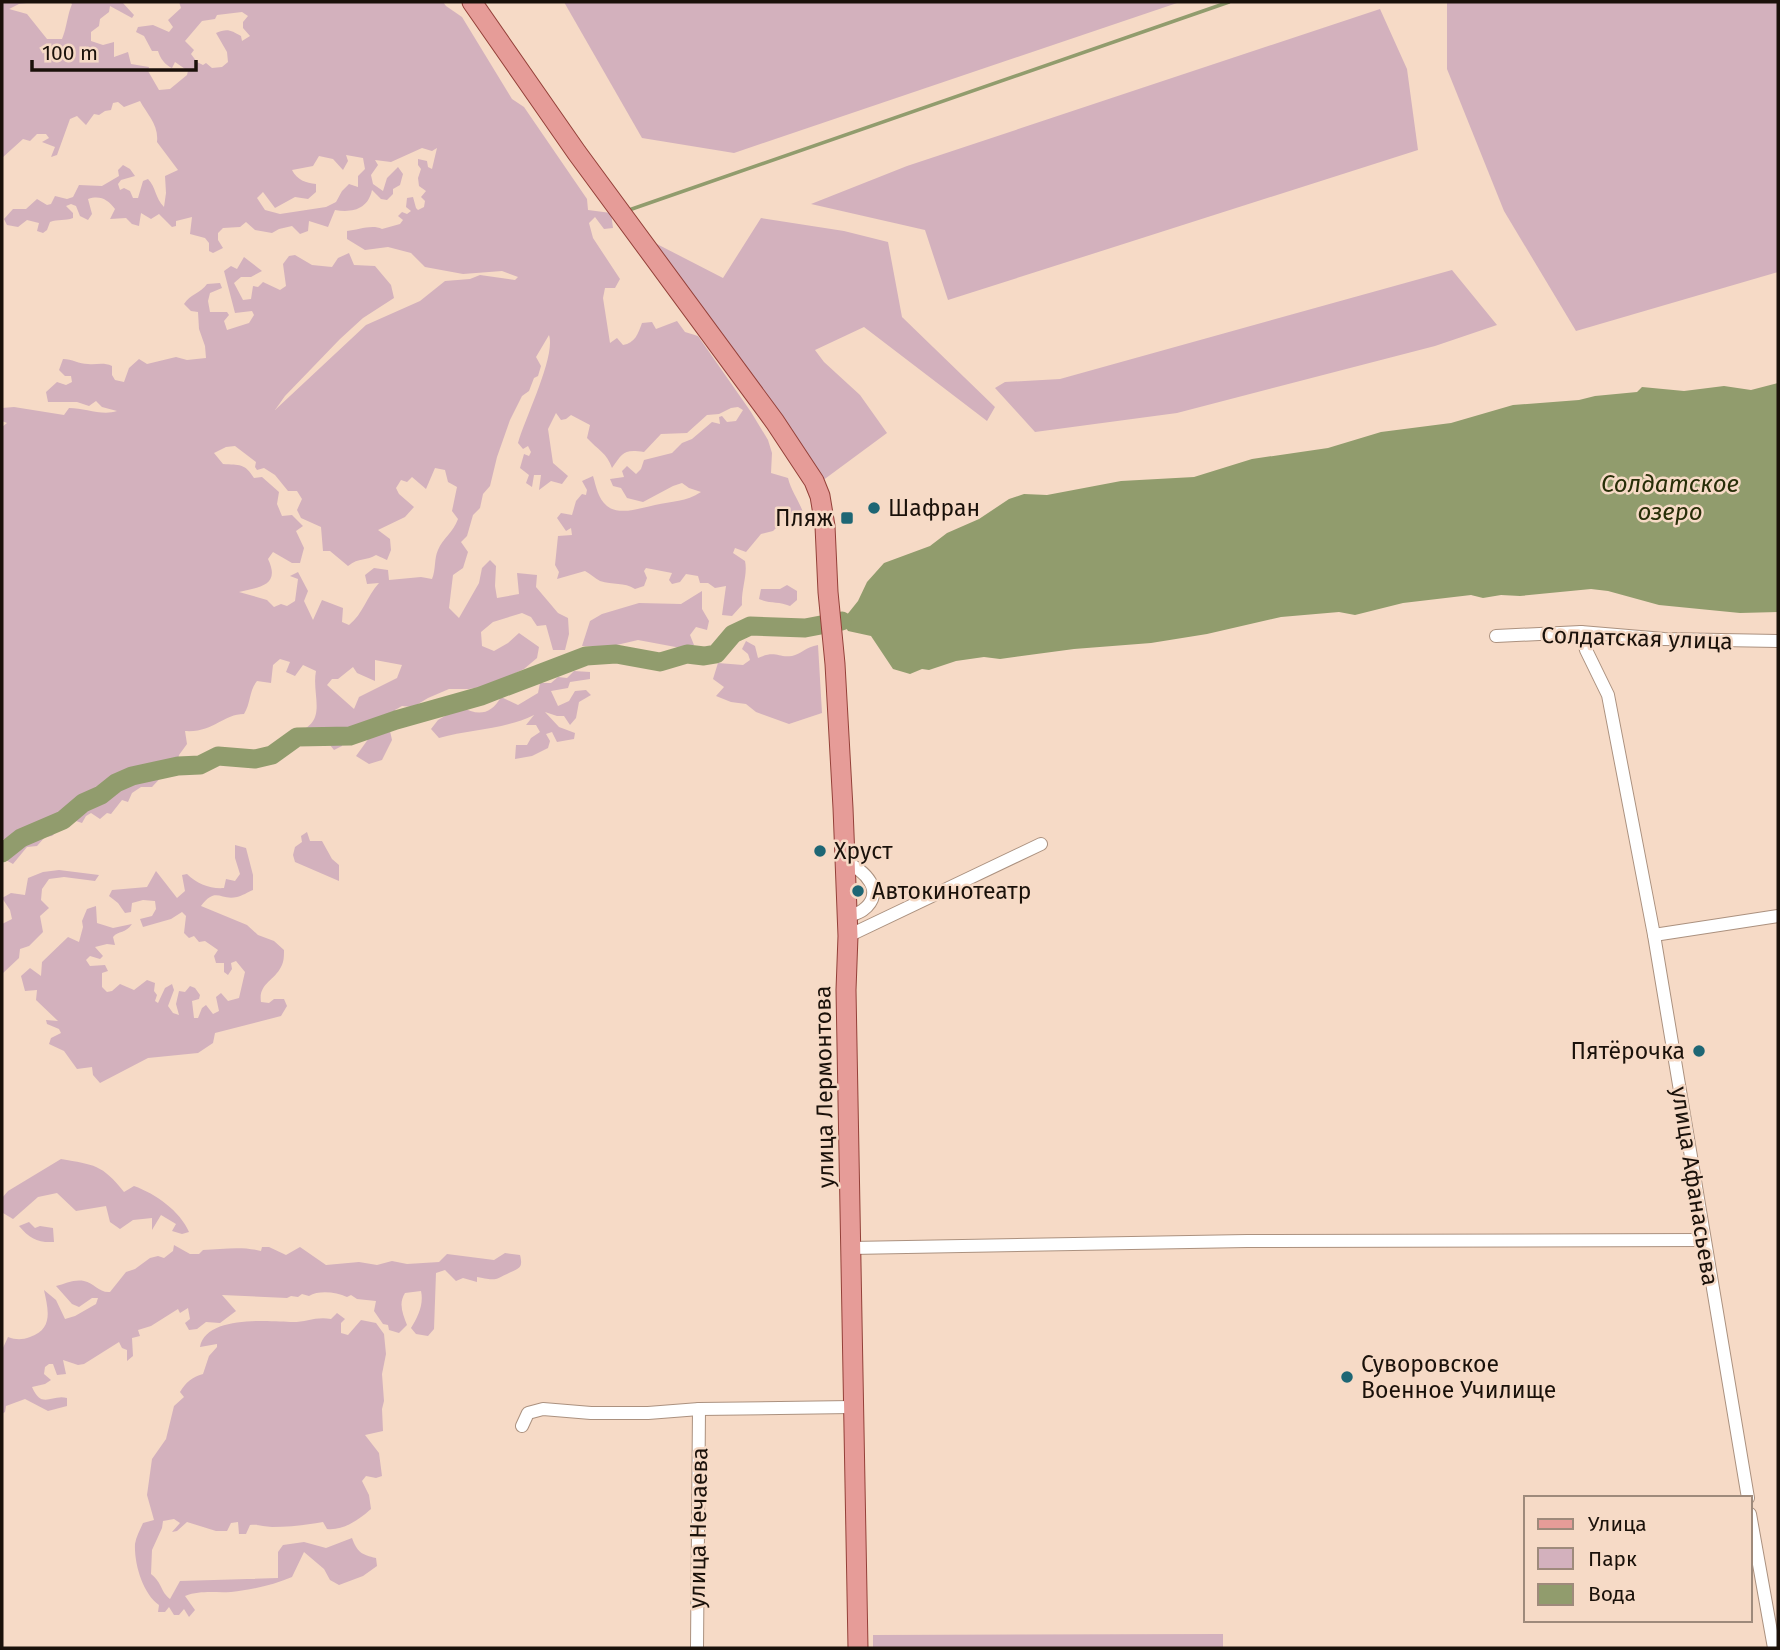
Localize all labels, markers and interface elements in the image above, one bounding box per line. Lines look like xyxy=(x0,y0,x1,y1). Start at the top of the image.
scale bar xyxy=(32,28,196,72)
text: 100 m xyxy=(42,40,98,66)
water label: Солдатское озеро xyxy=(1601,470,1739,526)
place label: Шафран xyxy=(888,494,980,522)
marker: Шафран xyxy=(866,500,882,516)
place label: Пляж xyxy=(775,504,833,532)
marker: Пляж xyxy=(839,510,855,526)
street label: Солдатская улица xyxy=(1541,621,1733,655)
place label: Хруст xyxy=(834,837,893,865)
marker: Хруст xyxy=(812,843,828,859)
place label: Автокинотеатр xyxy=(872,877,1031,905)
marker: Автокинотеатр xyxy=(850,883,866,899)
street label: улица Лермонтова xyxy=(808,986,840,1188)
place label: Пятёрочка xyxy=(1571,1037,1685,1065)
marker: Пятёрочка xyxy=(1691,1043,1707,1059)
street label: улица Афанасьева xyxy=(1665,1084,1725,1288)
place label: Суворовское Военное Училище xyxy=(1361,1350,1556,1404)
marker: Суворовское Военное Училище xyxy=(1339,1369,1355,1385)
street label: улица Нечаева xyxy=(683,1447,713,1609)
legend xyxy=(1524,1496,1752,1622)
text: Улица xyxy=(1588,1511,1647,1537)
text: Парк xyxy=(1588,1546,1637,1572)
text: Вода xyxy=(1588,1581,1636,1607)

